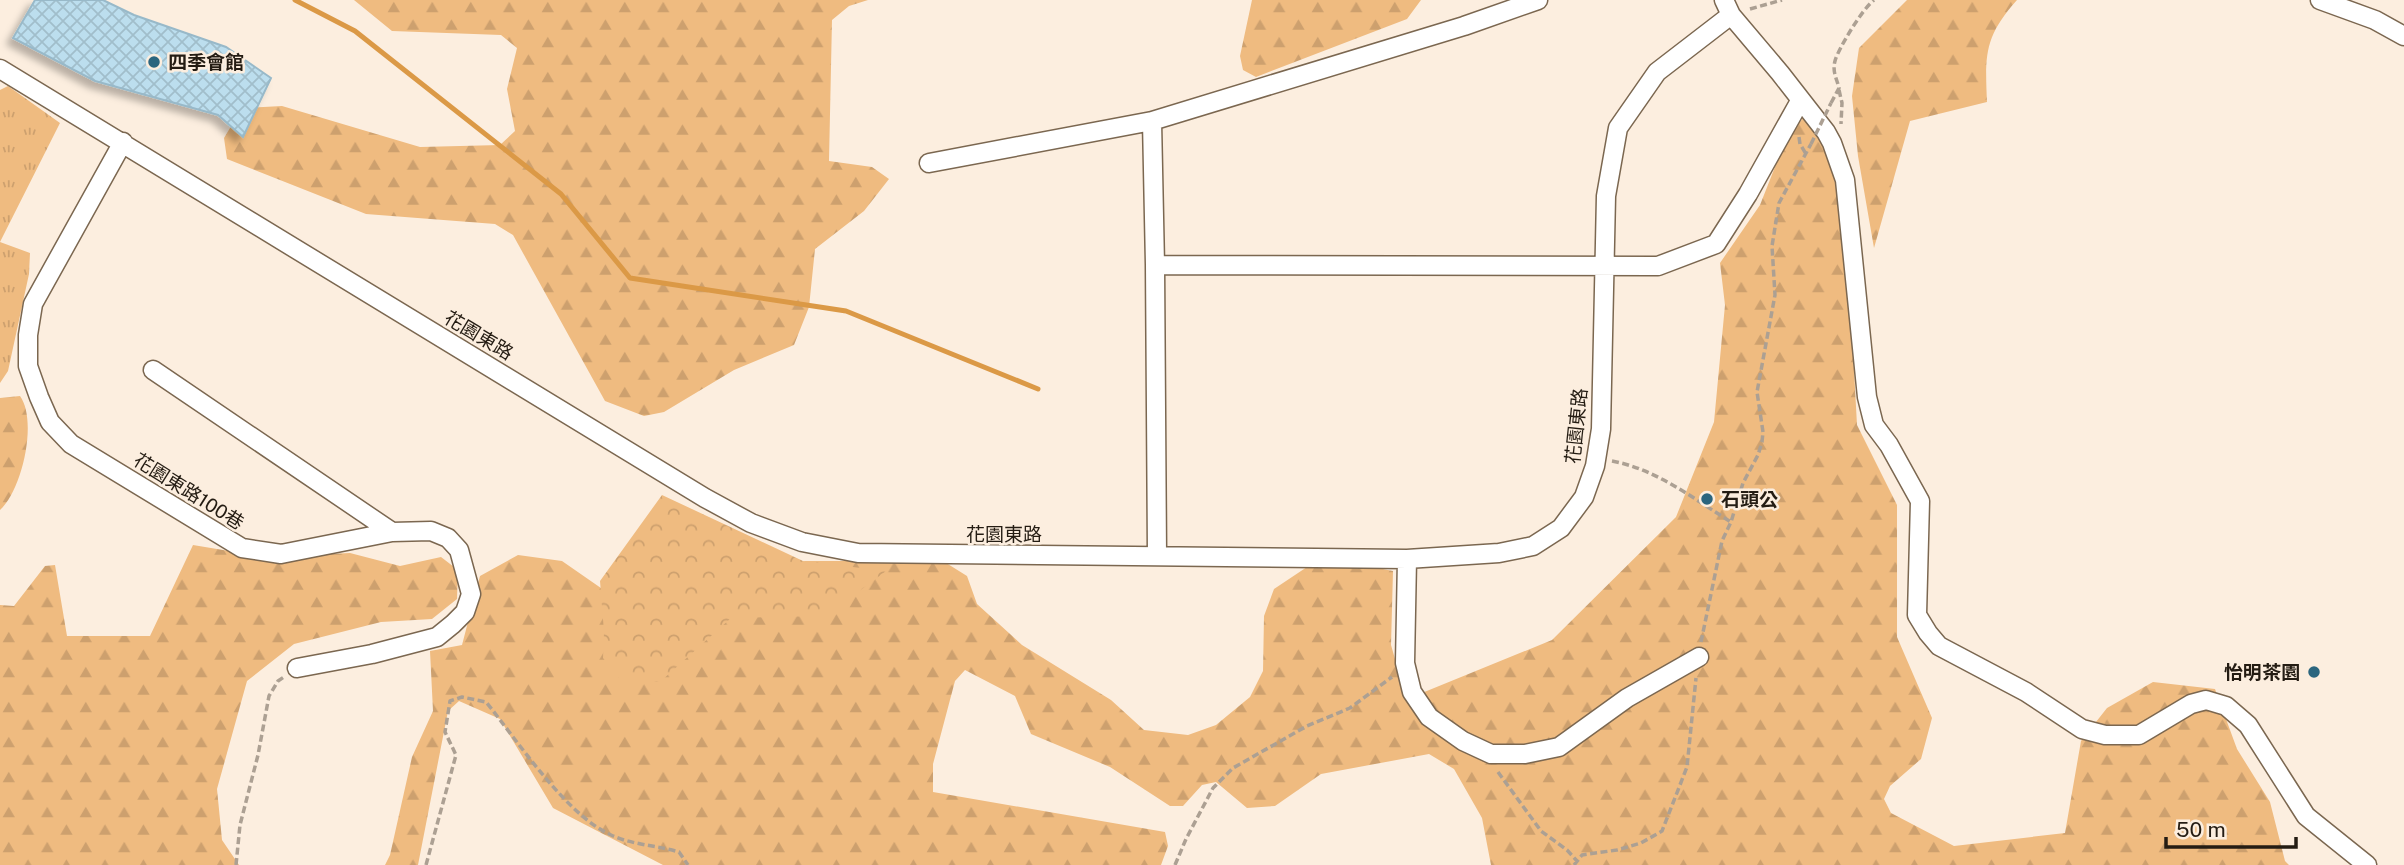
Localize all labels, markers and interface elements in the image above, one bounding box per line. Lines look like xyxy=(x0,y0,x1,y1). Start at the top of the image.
place label: 四季會館 xyxy=(168,51,244,73)
marker: 四季會館 xyxy=(146,54,162,70)
street label: 花園東路 xyxy=(441,306,517,364)
street label: 花園東路 xyxy=(1561,387,1591,465)
street label: 花園東路100巷 xyxy=(130,448,248,534)
place label: 石頭公 xyxy=(1721,488,1778,510)
marker: 石頭公 xyxy=(1699,491,1715,507)
street label: 花園東路 xyxy=(966,523,1042,545)
place label: 怡明茶園 xyxy=(2224,661,2300,683)
marker: 怡明茶園 xyxy=(2306,664,2322,680)
scale bar xyxy=(2166,806,2296,850)
text: 50 m xyxy=(2176,817,2226,842)

